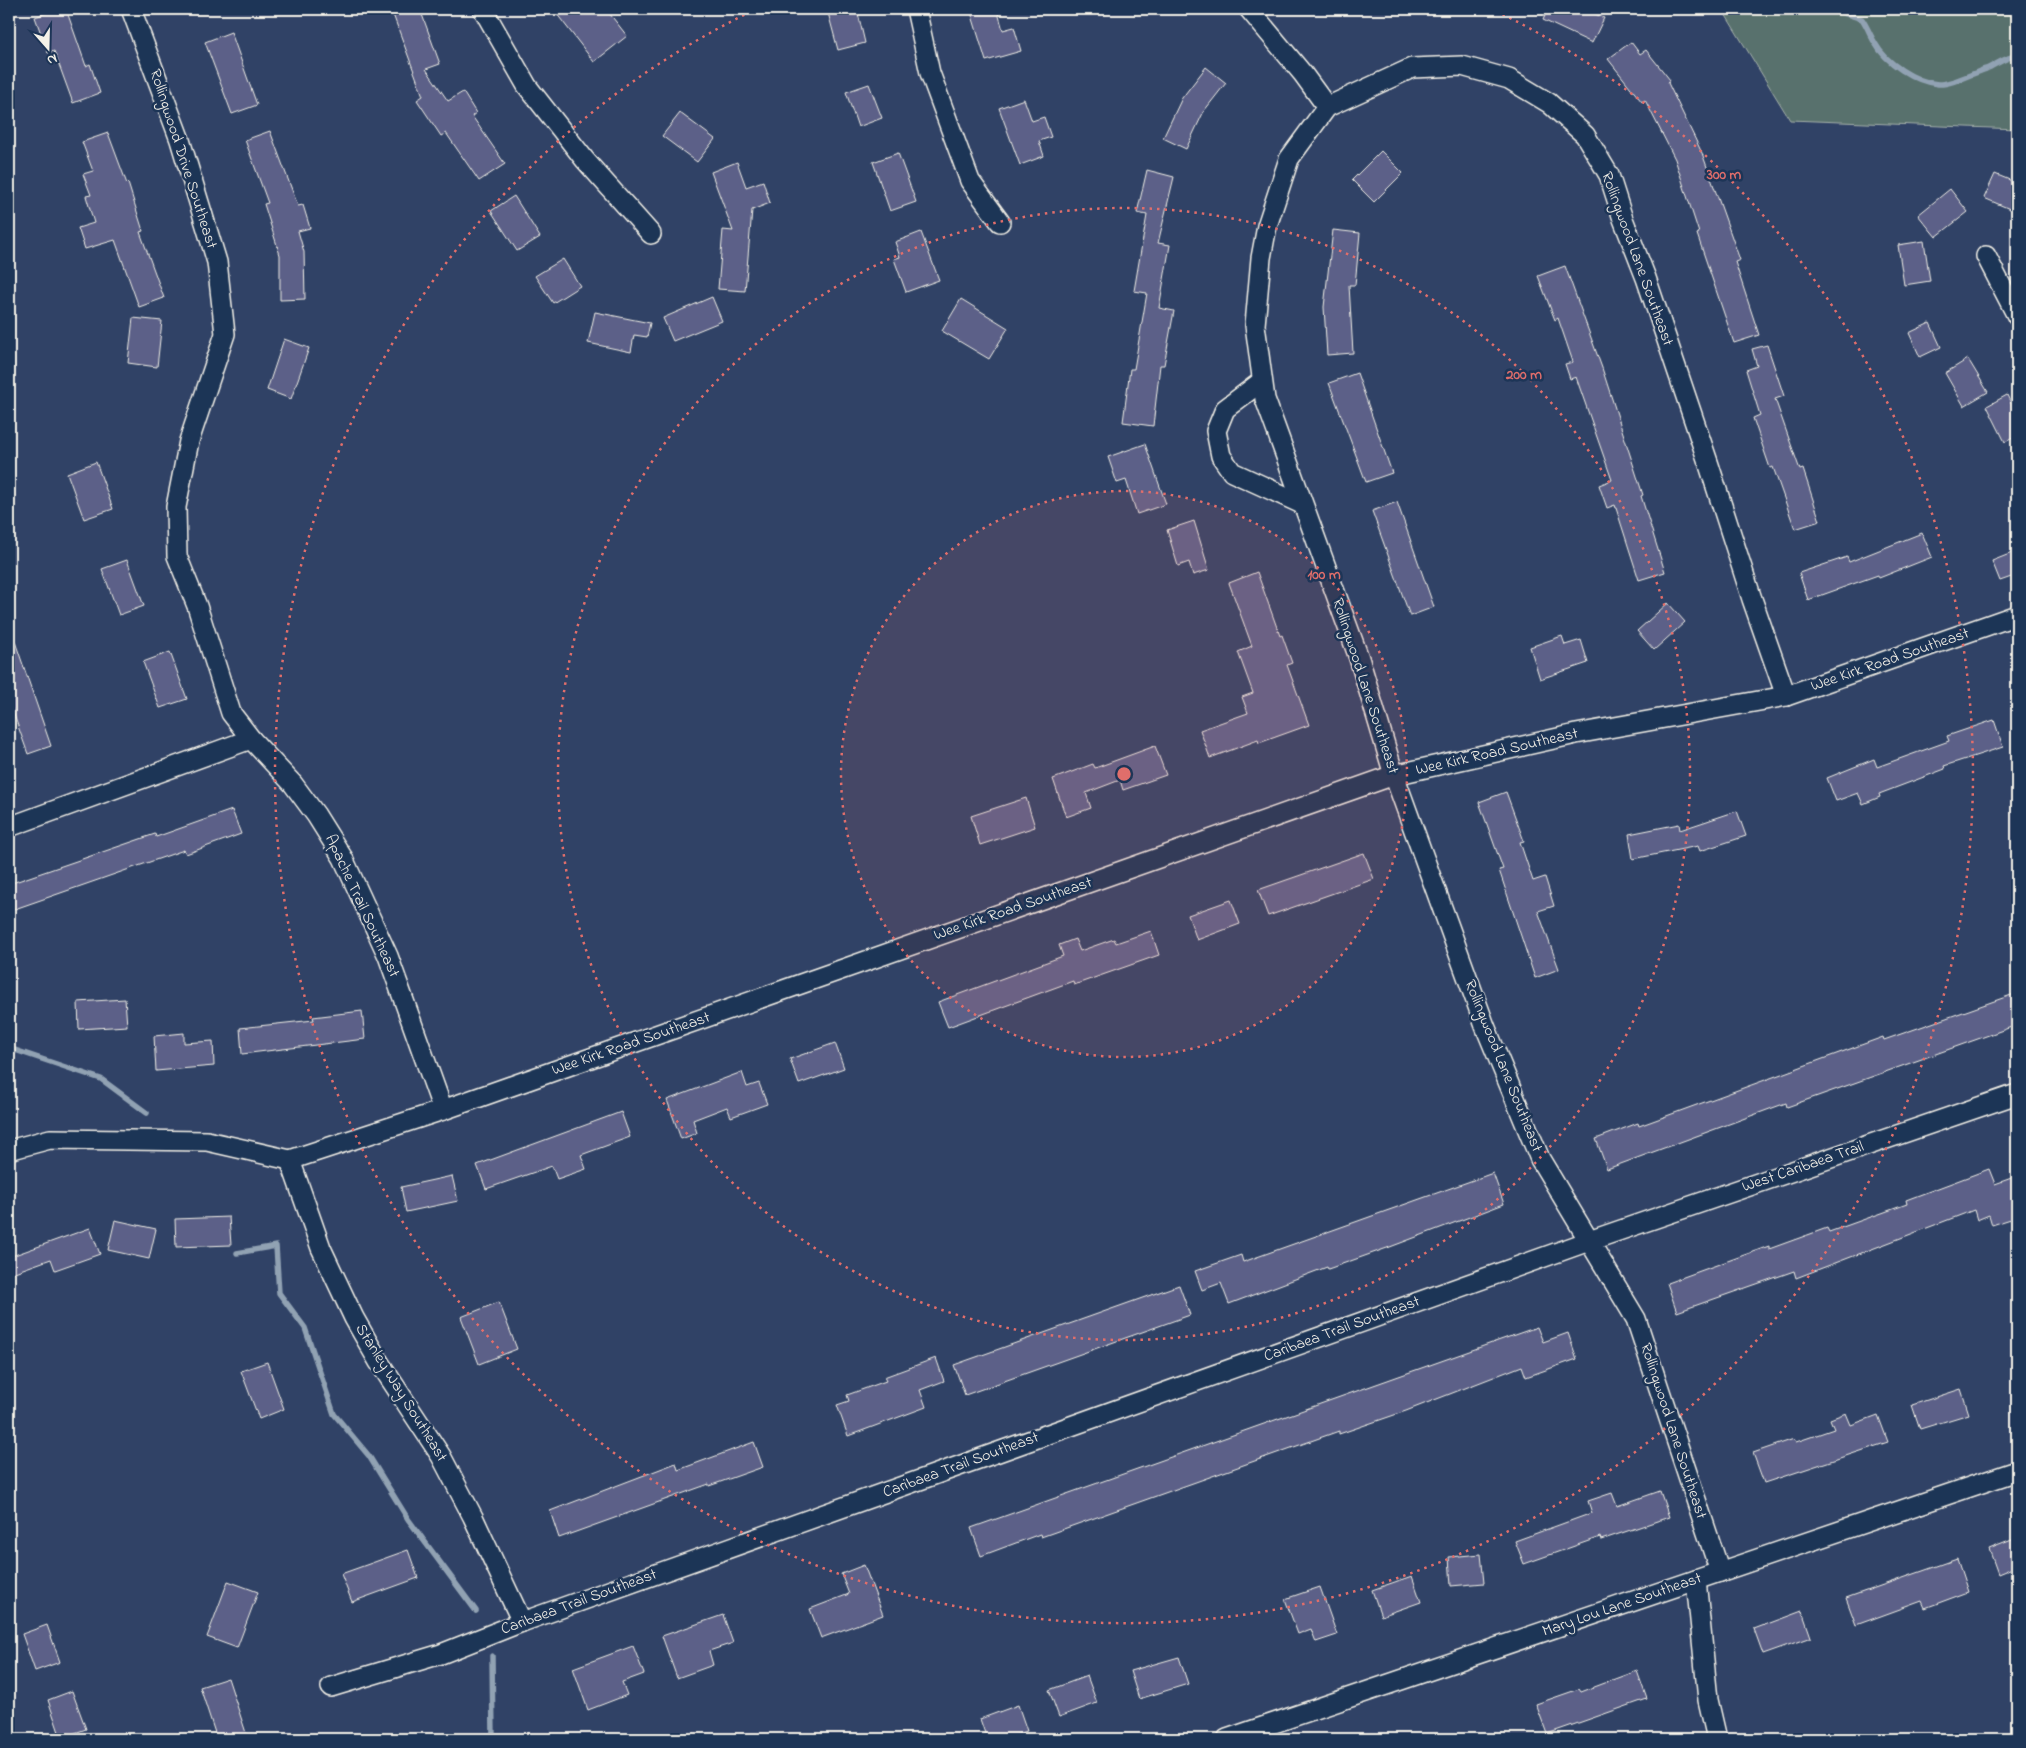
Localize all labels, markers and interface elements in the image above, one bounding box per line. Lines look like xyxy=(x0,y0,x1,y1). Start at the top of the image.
north arrow xyxy=(22,22,72,72)
text: N xyxy=(44,47,60,70)
street label: Rollingwood Drive Southeast xyxy=(143,66,224,252)
text: 300 m xyxy=(1706,164,1742,186)
street label: Rollingwood Lane Southeast xyxy=(1594,169,1680,350)
text: 200 m xyxy=(1505,364,1542,386)
text: 100 m xyxy=(1307,564,1341,586)
street label: Rollingwood Lane Southeast xyxy=(1325,595,1405,778)
street label: Wee Kirk Road Southeast xyxy=(1808,621,1973,698)
street label: Wee Kirk Road Southeast xyxy=(1413,721,1581,782)
centre of rings xyxy=(1115,765,1133,783)
street label: Apache Trail Southeast xyxy=(318,830,406,982)
street label: Wee Kirk Road Southeast xyxy=(931,870,1096,947)
street label: Rollingwood Lane Southeast xyxy=(1457,976,1549,1156)
street label: Wee Kirk Road Southeast xyxy=(549,1005,714,1082)
street label: West Caribaea Trail xyxy=(1739,1135,1868,1199)
street label: Caribaea Trail Southeast xyxy=(1261,1289,1424,1368)
street label: Stanley Way Southeast xyxy=(349,1319,454,1467)
street label: Rollingwood Lane Southeast xyxy=(1633,1340,1713,1523)
street label: Caribaea Trail Southeast xyxy=(880,1425,1043,1504)
street label: Caribaea Trail Southeast xyxy=(498,1562,661,1641)
street label: Mary Lou Lane Southeast xyxy=(1539,1566,1706,1644)

